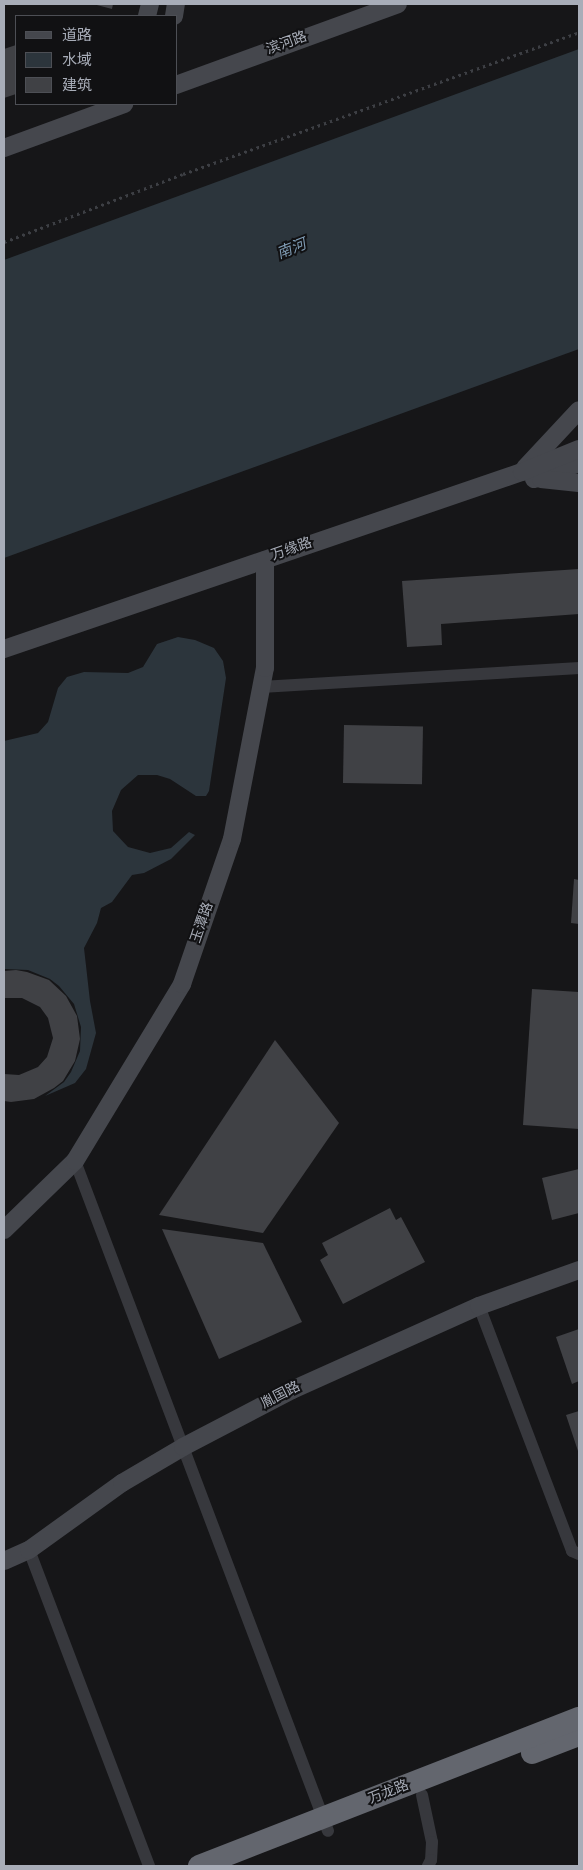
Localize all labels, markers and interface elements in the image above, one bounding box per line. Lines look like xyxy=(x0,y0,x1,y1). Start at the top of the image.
legend xyxy=(15,15,178,105)
text: 道路 xyxy=(62,27,92,46)
street label: 滨河路 xyxy=(264,29,310,59)
text: 水域 xyxy=(62,52,92,71)
text: 建筑 xyxy=(62,77,92,96)
water label: 南河 xyxy=(275,236,309,264)
street label: 万缘路 xyxy=(269,535,315,565)
street label: 玉潭路 xyxy=(188,900,218,946)
street label: 胤国路 xyxy=(258,1379,304,1413)
street label: 万龙路 xyxy=(366,1778,412,1808)

